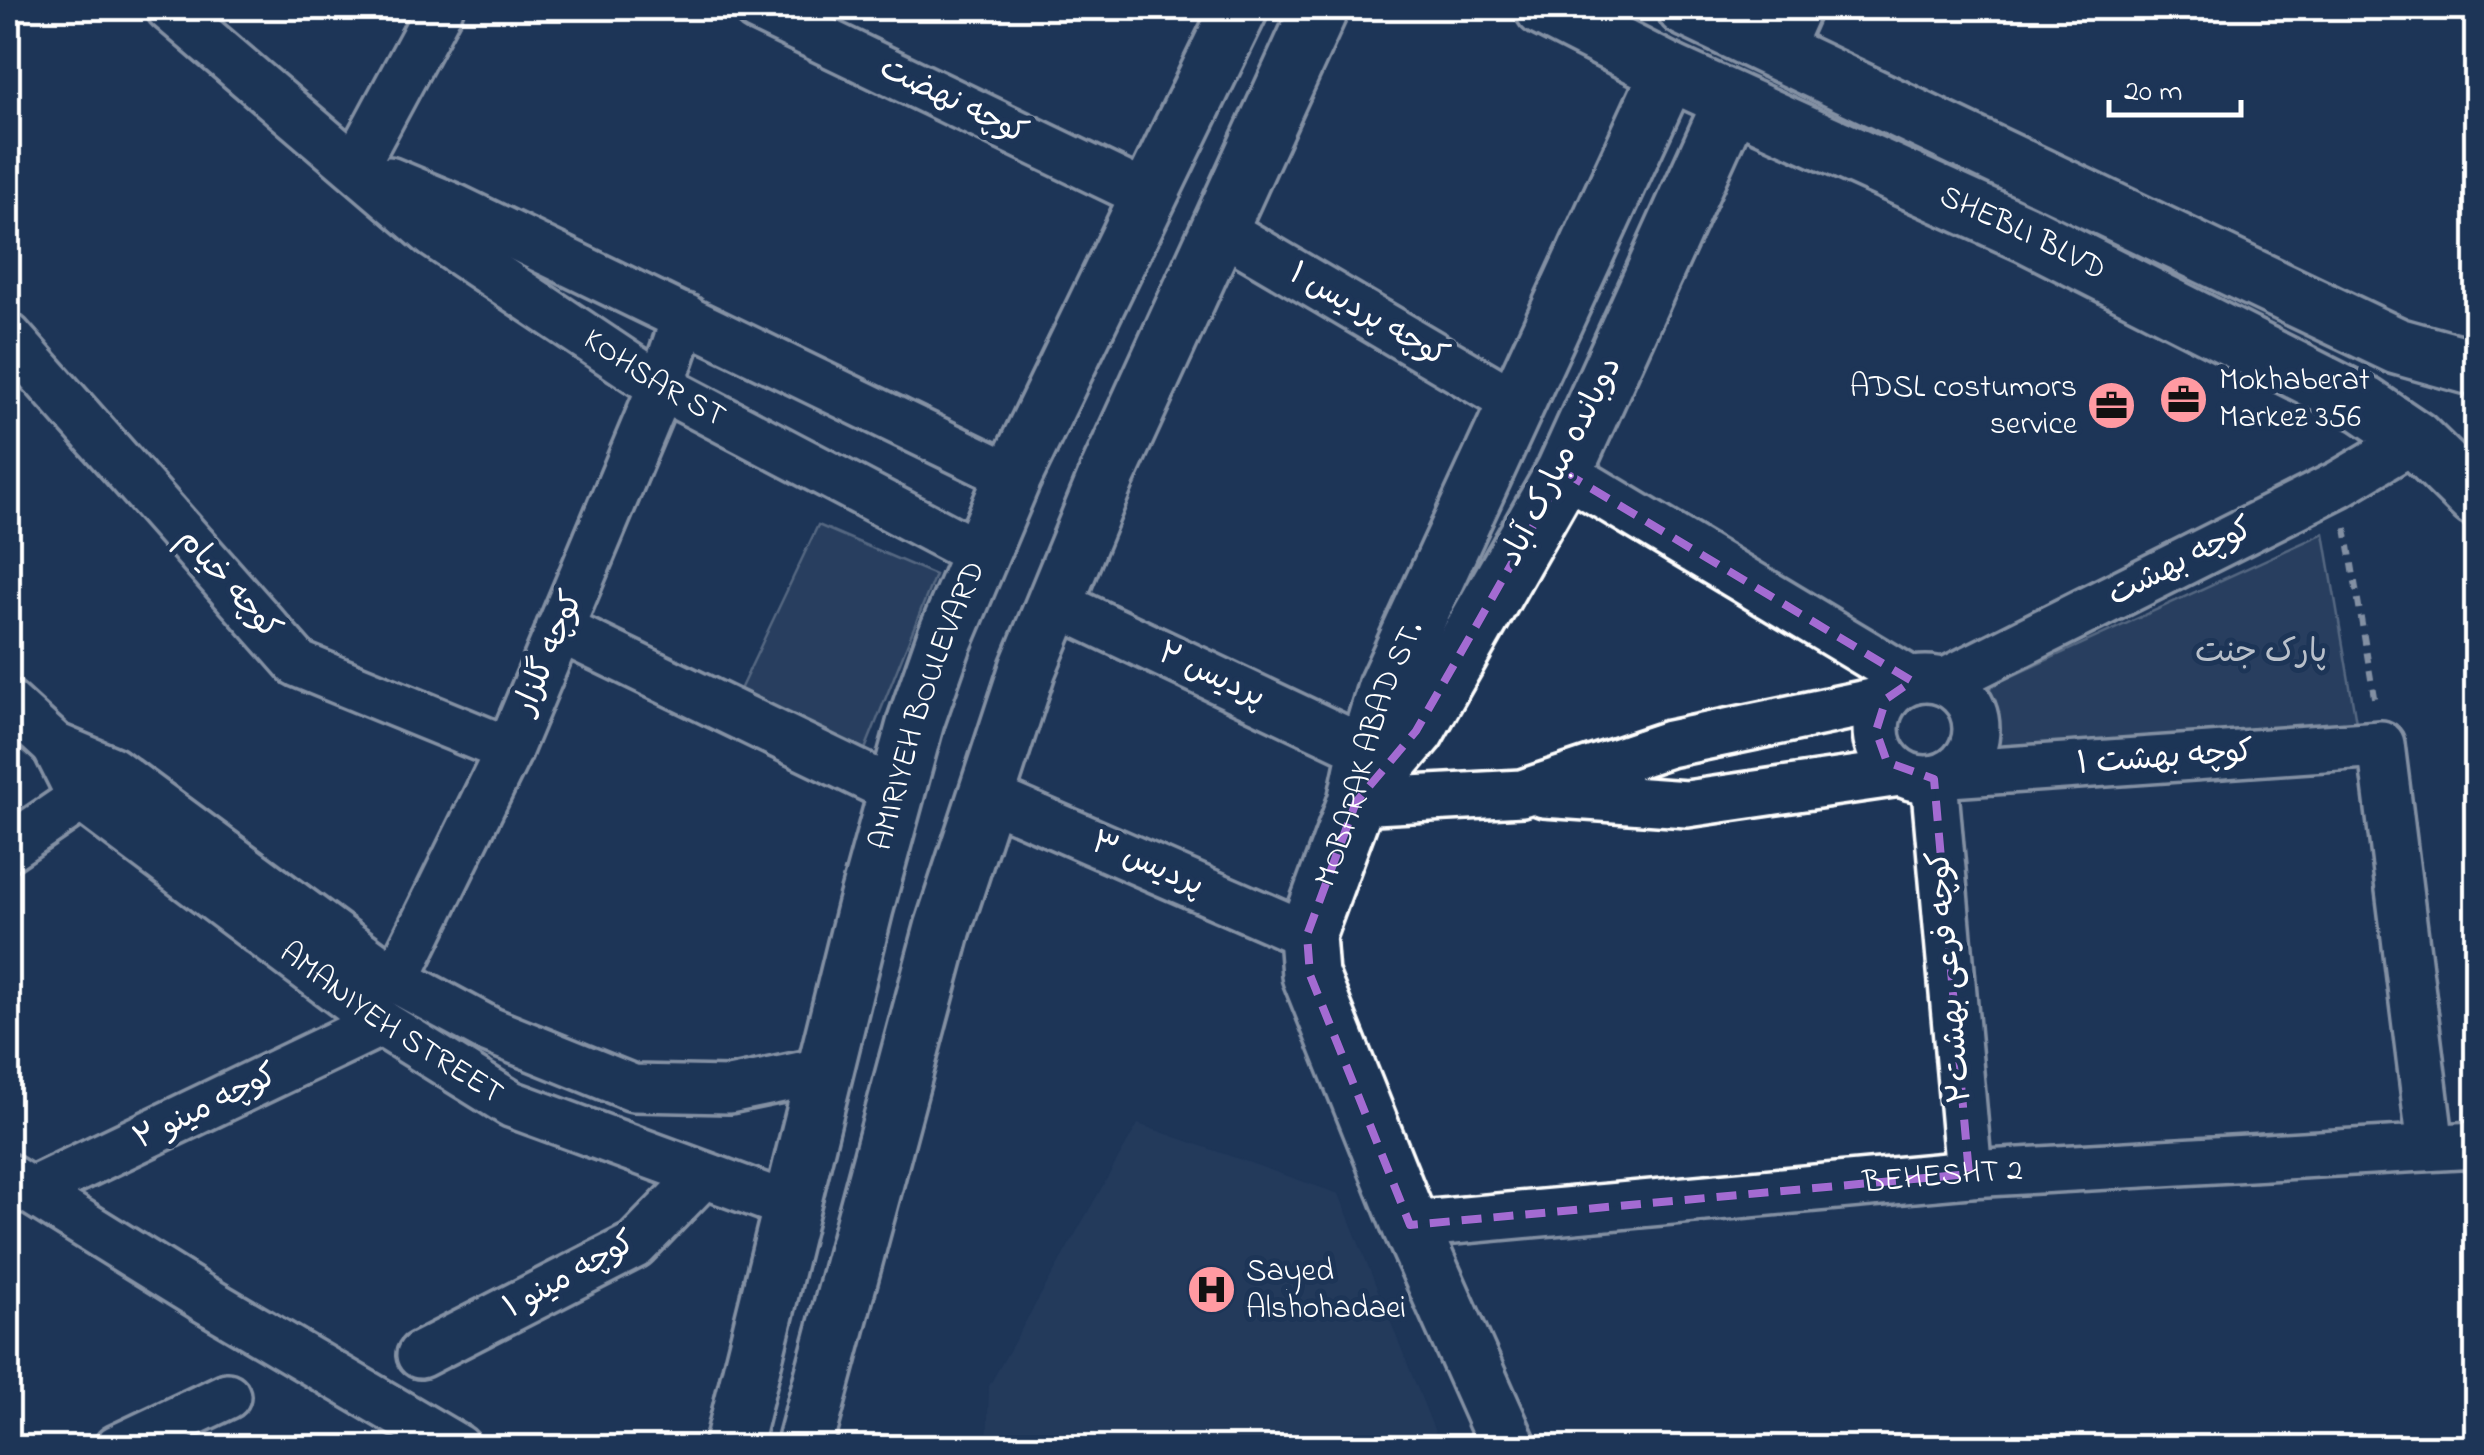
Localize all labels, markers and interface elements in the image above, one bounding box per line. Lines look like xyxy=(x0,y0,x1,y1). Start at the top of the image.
street label: کوچه نهضت xyxy=(871,46,1035,158)
scale bar xyxy=(2109,55,2242,117)
text: 20 m xyxy=(2124,71,2183,115)
street label: SHEBLI BLVD xyxy=(1932,174,2114,294)
street label: کوچه پردیس ۱ xyxy=(1280,251,1456,381)
street label: KOHSAR ST xyxy=(573,317,734,440)
street label: دوبانده مبارک آباد xyxy=(1489,349,1635,575)
place label: Mokhaberat Markez 356 xyxy=(2219,358,2370,442)
place label: ADSL costumors service xyxy=(1850,365,2078,449)
office icon: Mokhaberat Markez 356 xyxy=(2158,373,2210,425)
office icon: ADSL costumors service xyxy=(2086,380,2138,432)
street label: کوچه بهشت xyxy=(2100,506,2262,620)
street label: کوچه خیام xyxy=(165,518,291,652)
street label: AMIRIYEH BOULEVARD xyxy=(858,554,998,856)
street label: کوچه گلزار xyxy=(502,584,597,725)
street label: MOBARAK ABAD ST. xyxy=(1303,613,1437,894)
park label: پارک جنت xyxy=(2195,630,2327,677)
street label: پردیس ۲ xyxy=(1149,631,1273,721)
street label: کوچه بهشت ۱ xyxy=(2075,729,2255,789)
street label: پردیس ۳ xyxy=(1083,820,1211,910)
street label: کوچه فرعی بهشت۲ xyxy=(1917,849,1985,1105)
street label: AMANIYEH STREET xyxy=(269,931,512,1117)
street label: کوچه مینو ۲ xyxy=(126,1053,286,1163)
street label: BEHESHT 2 xyxy=(1860,1147,2024,1207)
street label: کوچه مینو ۱ xyxy=(495,1220,645,1332)
place label: Sayed Alshohadaei xyxy=(1246,1249,1406,1333)
hospital icon: Sayed Alshohadaei xyxy=(1185,1264,1237,1316)

